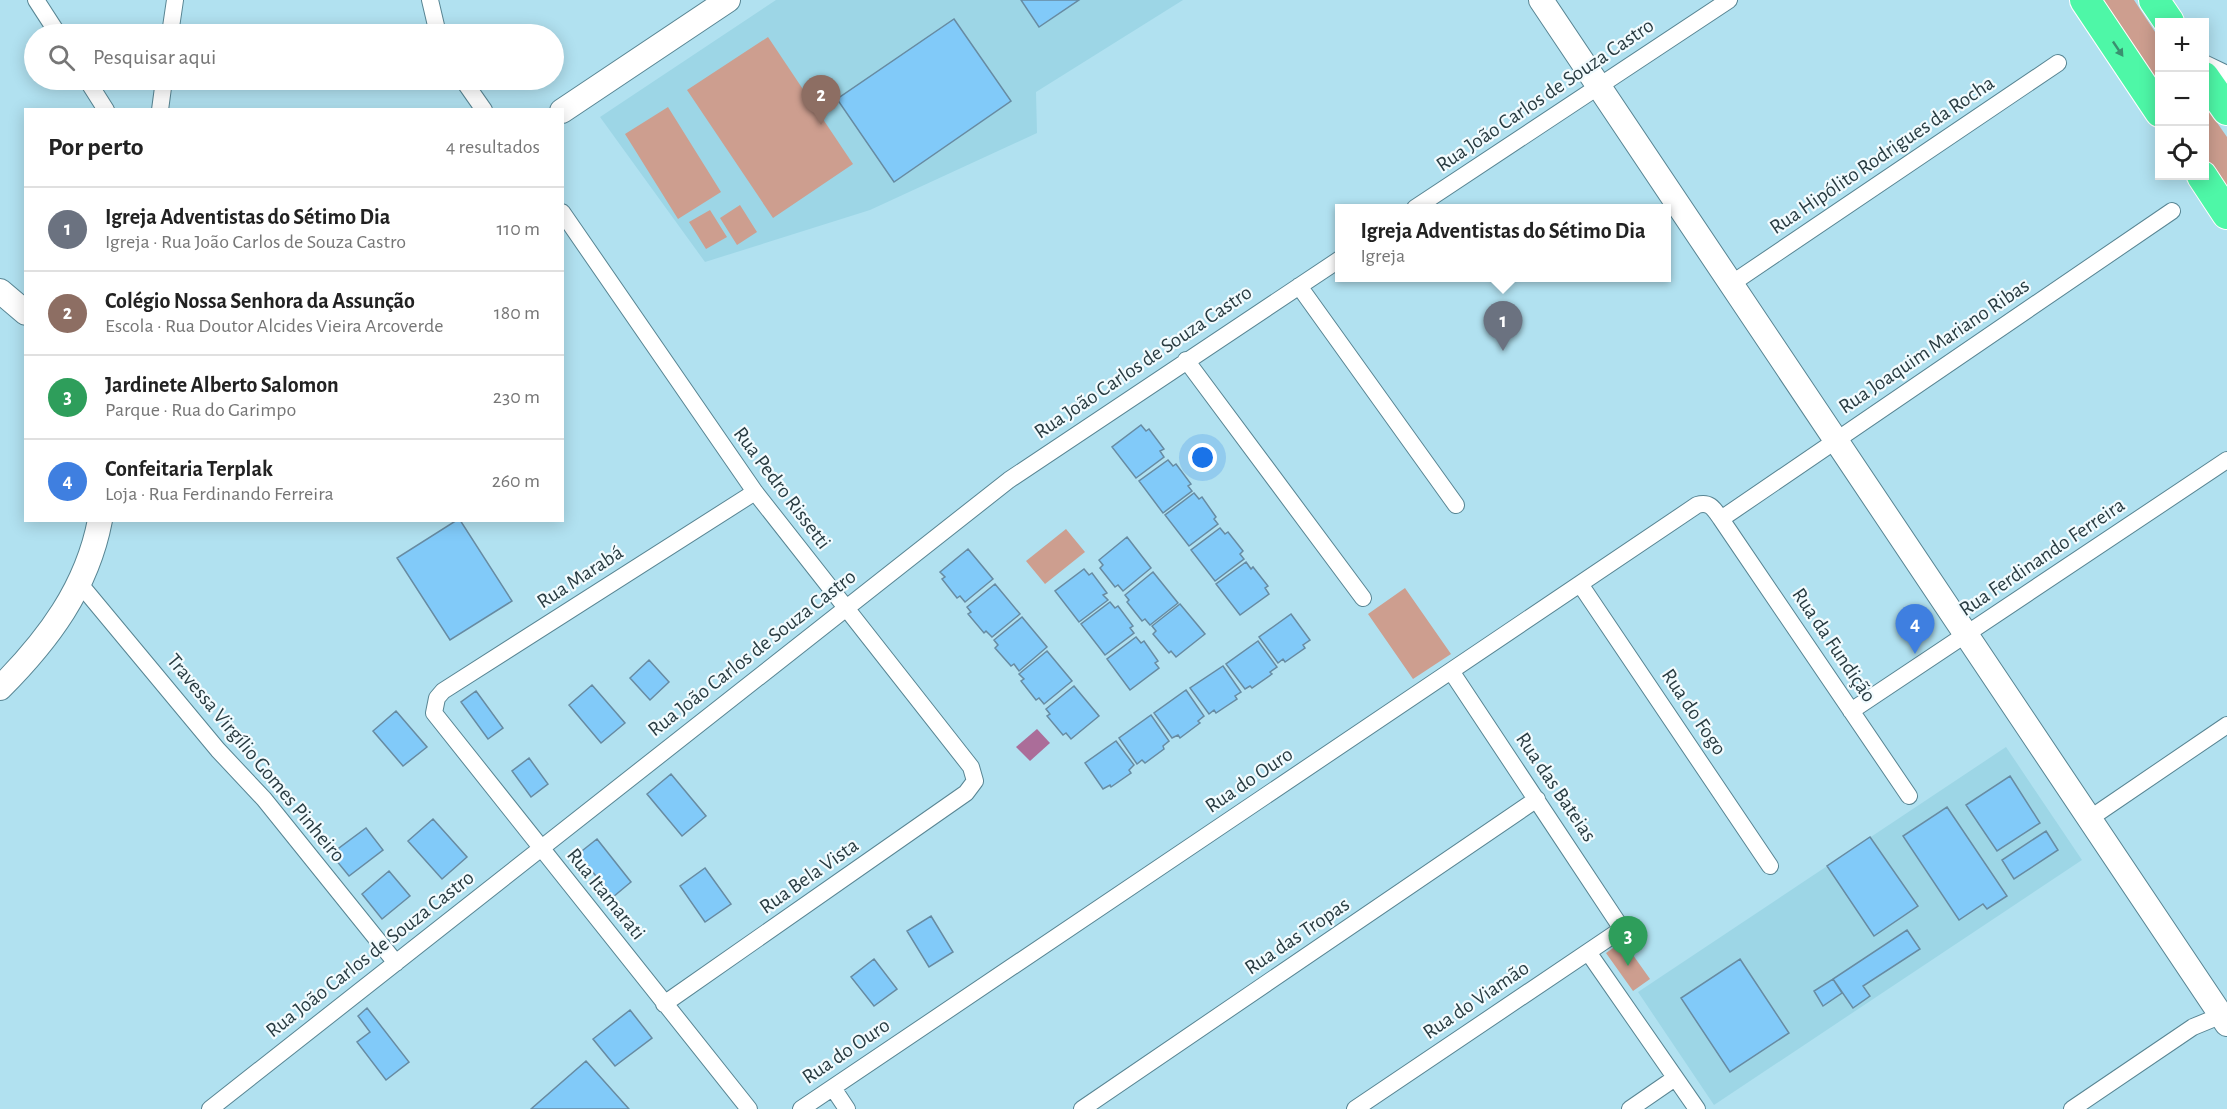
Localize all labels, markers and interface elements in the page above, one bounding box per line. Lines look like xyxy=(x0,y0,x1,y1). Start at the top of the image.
street label: Rua João Carlos de Souza Castro xyxy=(1432,14,1658,176)
map controls xyxy=(2155,18,2209,180)
button: + xyxy=(2155,18,2209,72)
search box xyxy=(24,24,564,90)
icon: search xyxy=(45,41,78,74)
one-way arrow xyxy=(2112,41,2123,57)
text: Pesquisar aqui xyxy=(93,46,216,68)
street label: Rua Hipólito Rodrigues da Rocha xyxy=(1766,72,1998,238)
button: − xyxy=(2155,72,2209,126)
pin: 2 xyxy=(802,76,840,125)
button: locate xyxy=(2155,126,2209,180)
text: Por perto xyxy=(48,134,144,160)
text: 4 resultados xyxy=(446,137,540,157)
popup xyxy=(1335,204,1671,282)
text: Igreja Adventistas do Sétimo Dia xyxy=(105,206,390,228)
text: 1 xyxy=(64,219,71,239)
text: 110 m xyxy=(496,219,540,239)
text: Igreja Adventistas do Sétimo Dia xyxy=(1360,220,1646,242)
text: Igreja · Rua João Carlos de Souza Castro xyxy=(105,232,406,252)
text: Igreja xyxy=(1360,246,1405,266)
street label: Rua Joaquim Mariano Ribas xyxy=(1835,274,2033,418)
street label: Rua João Carlos de Souza Castro xyxy=(1030,281,1256,443)
text: Colégio Nossa Senhora da Assunção xyxy=(105,290,415,312)
pin: 1 xyxy=(1484,302,1522,351)
text: 2 xyxy=(63,303,72,323)
text: 180 m xyxy=(494,303,540,323)
text: Escola · Rua Doutor Alcides Vieira Arcoverde xyxy=(105,316,444,336)
text: Jardinete Alberto Salomon xyxy=(105,374,339,396)
text: 3 xyxy=(63,387,72,407)
text: 230 m xyxy=(493,387,540,407)
text: Parque · Rua do Garimpo xyxy=(105,400,296,420)
street label: Rua Pedro Rissetti xyxy=(729,423,835,553)
your location xyxy=(1188,443,1217,472)
text: Confeitaria Terplak xyxy=(105,458,273,480)
text: 4 xyxy=(62,471,73,491)
text: 260 m xyxy=(492,471,540,491)
text: Loja · Rua Ferdinando Ferreira xyxy=(105,484,334,504)
street label: Rua Ferdinando Ferreira xyxy=(1956,494,2129,620)
street label: Rua Marabá xyxy=(533,541,627,612)
street label: Rua João Carlos de Souza Castro xyxy=(644,565,860,741)
street label: Rua da Fundição xyxy=(1788,584,1880,706)
pin: 4 xyxy=(1896,604,1934,654)
street label: Travessa Virgílio Gomes Pinheiro xyxy=(163,650,349,866)
street label: Rua do Fogo xyxy=(1658,665,1730,759)
street label: Rua das Bateias xyxy=(1512,729,1600,845)
street label: Rua do Ouro xyxy=(1201,743,1297,817)
street label: Rua Bela Vista xyxy=(756,834,862,918)
street label: Rua Itamarati xyxy=(563,844,649,944)
street label: Rua João Carlos de Souza Castro xyxy=(262,866,478,1042)
street label: Rua das Tropas xyxy=(1241,893,1353,979)
pin: 3 xyxy=(1608,916,1648,966)
street label: Rua do Viamão xyxy=(1419,957,1533,1043)
street label: Rua do Ouro xyxy=(798,1014,894,1088)

